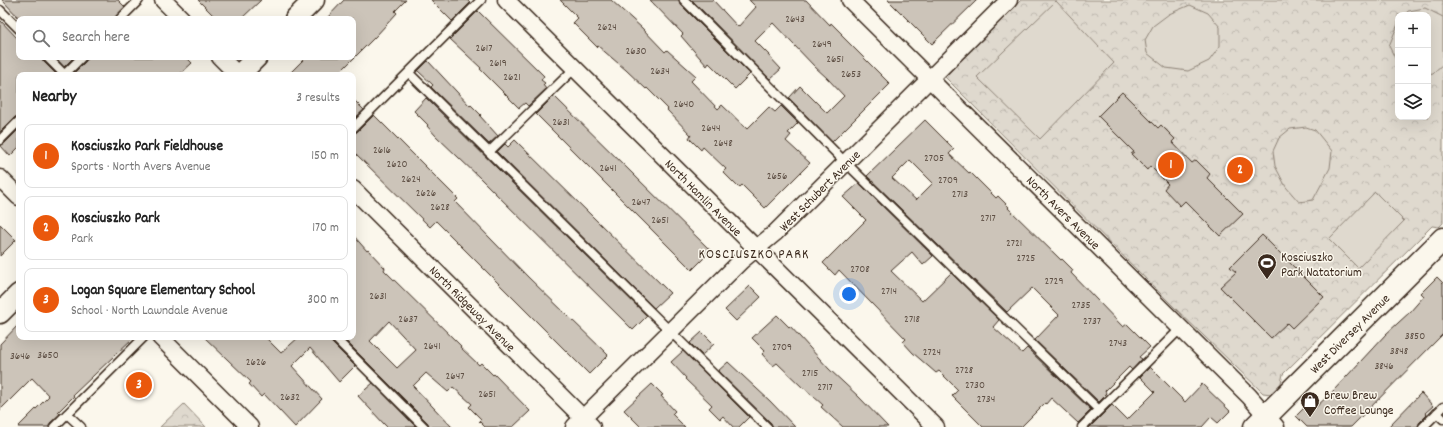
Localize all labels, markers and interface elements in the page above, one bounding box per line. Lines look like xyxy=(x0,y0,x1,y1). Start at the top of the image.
house number: 2643 xyxy=(785,12,805,28)
map controls xyxy=(1395,12,1431,120)
button: + xyxy=(1395,12,1431,48)
search box xyxy=(16,16,356,60)
house number: 2624 xyxy=(597,20,617,36)
icon: search xyxy=(30,27,52,49)
text: Search here xyxy=(62,27,130,49)
house number: 2649 xyxy=(812,37,832,53)
house number: 2617 xyxy=(476,41,492,57)
house number: 2630 xyxy=(625,44,647,60)
button: − xyxy=(1395,48,1431,84)
house number: 2651 xyxy=(826,52,844,68)
house number: 2619 xyxy=(489,56,507,72)
house number: 2634 xyxy=(650,64,670,80)
house number: 2653 xyxy=(841,67,861,83)
house number: 2621 xyxy=(503,70,521,86)
button: layers xyxy=(1395,84,1431,120)
text: Nearby xyxy=(32,86,76,110)
text: 3 results xyxy=(296,89,340,108)
house number: 2640 xyxy=(674,97,694,113)
house number: 2631 xyxy=(552,115,570,131)
house number: 2644 xyxy=(701,121,721,137)
text: Kosciuszko Park Fieldhouse xyxy=(71,136,223,158)
house number: 2648 xyxy=(713,136,733,152)
house number: 2616 xyxy=(373,143,391,159)
text: 1 xyxy=(45,147,47,166)
text: 150 m xyxy=(311,147,339,166)
street label: West Schubert Avenue xyxy=(776,147,866,237)
pin: 1 xyxy=(1158,150,1184,180)
house number: 2705 xyxy=(924,151,944,167)
pin: 2 xyxy=(1227,155,1253,185)
street label: North Hamlin Avenue xyxy=(659,156,745,242)
house number: 2620 xyxy=(387,157,408,173)
text: Sports · North Avers Avenue xyxy=(71,158,210,177)
house number: 2641 xyxy=(599,161,617,177)
house number: 2656 xyxy=(767,169,787,185)
house number: 2624 xyxy=(401,172,421,188)
street label: North Avers Avenue xyxy=(1021,172,1104,255)
house number: 2709 xyxy=(938,173,958,189)
house number: 2626 xyxy=(416,186,436,202)
house number: 2713 xyxy=(952,187,968,203)
house number: 2647 xyxy=(632,195,650,211)
house number: 2628 xyxy=(430,200,450,216)
text: Kosciuszko Park xyxy=(71,208,160,230)
house number: 2717 xyxy=(980,211,996,227)
house number: 2651 xyxy=(651,213,669,229)
text: 2 xyxy=(43,219,49,238)
text: 170 m xyxy=(312,219,339,238)
text: Park xyxy=(71,230,93,249)
house number: 2721 xyxy=(1006,236,1022,252)
district label: KOSCIUSZKO PARK xyxy=(698,245,810,265)
place label: Kosciuszko Park Natatorium xyxy=(1281,249,1362,283)
house number: 2725 xyxy=(1017,251,1035,267)
sports icon: Kosciuszko Park Natatorium xyxy=(1256,252,1278,280)
street label: North Ridgeway Avenue xyxy=(424,262,519,357)
house number: 2708 xyxy=(850,262,870,278)
house number: 2729 xyxy=(1045,274,1063,290)
text: Logan Square Elementary School xyxy=(71,280,255,302)
your location xyxy=(839,284,859,304)
house number: 2714 xyxy=(881,284,897,300)
house number: 2631 xyxy=(369,289,387,305)
street label: West Diversey Avenue xyxy=(1306,290,1395,379)
text: 3 xyxy=(43,291,49,310)
text: 300 m xyxy=(307,291,339,310)
house number: 2735 xyxy=(1072,298,1091,314)
text: School · North Lawndale Avenue xyxy=(71,302,228,321)
house number: 2637 xyxy=(398,312,418,328)
house number: 2718 xyxy=(904,312,920,328)
house number: 2737 xyxy=(1083,314,1101,330)
house number: 3850 xyxy=(1405,329,1425,345)
house number: 2743 xyxy=(1109,336,1127,352)
house number: 2641 xyxy=(423,339,441,355)
house number: 2709 xyxy=(772,340,792,356)
house number: 3848 xyxy=(1390,344,1408,360)
house number: 2724 xyxy=(923,345,941,361)
house number: 3650 xyxy=(37,348,59,364)
house number: 3646 xyxy=(10,349,30,365)
house number: 2626 xyxy=(246,355,266,371)
house number: 3846 xyxy=(1374,359,1394,375)
house number: 2728 xyxy=(955,363,973,379)
house number: 2715 xyxy=(802,366,818,382)
house number: 2647 xyxy=(446,369,464,385)
pin: 3 xyxy=(126,370,152,400)
house number: 2730 xyxy=(965,378,985,394)
house number: 2717 xyxy=(817,380,833,396)
house number: 2651 xyxy=(478,387,496,403)
place label: Brew Brew Coffee Lounge xyxy=(1324,387,1394,421)
house number: 2632 xyxy=(280,390,300,406)
shop icon: Brew Brew Coffee Lounge xyxy=(1299,390,1321,418)
house number: 2734 xyxy=(977,392,995,408)

